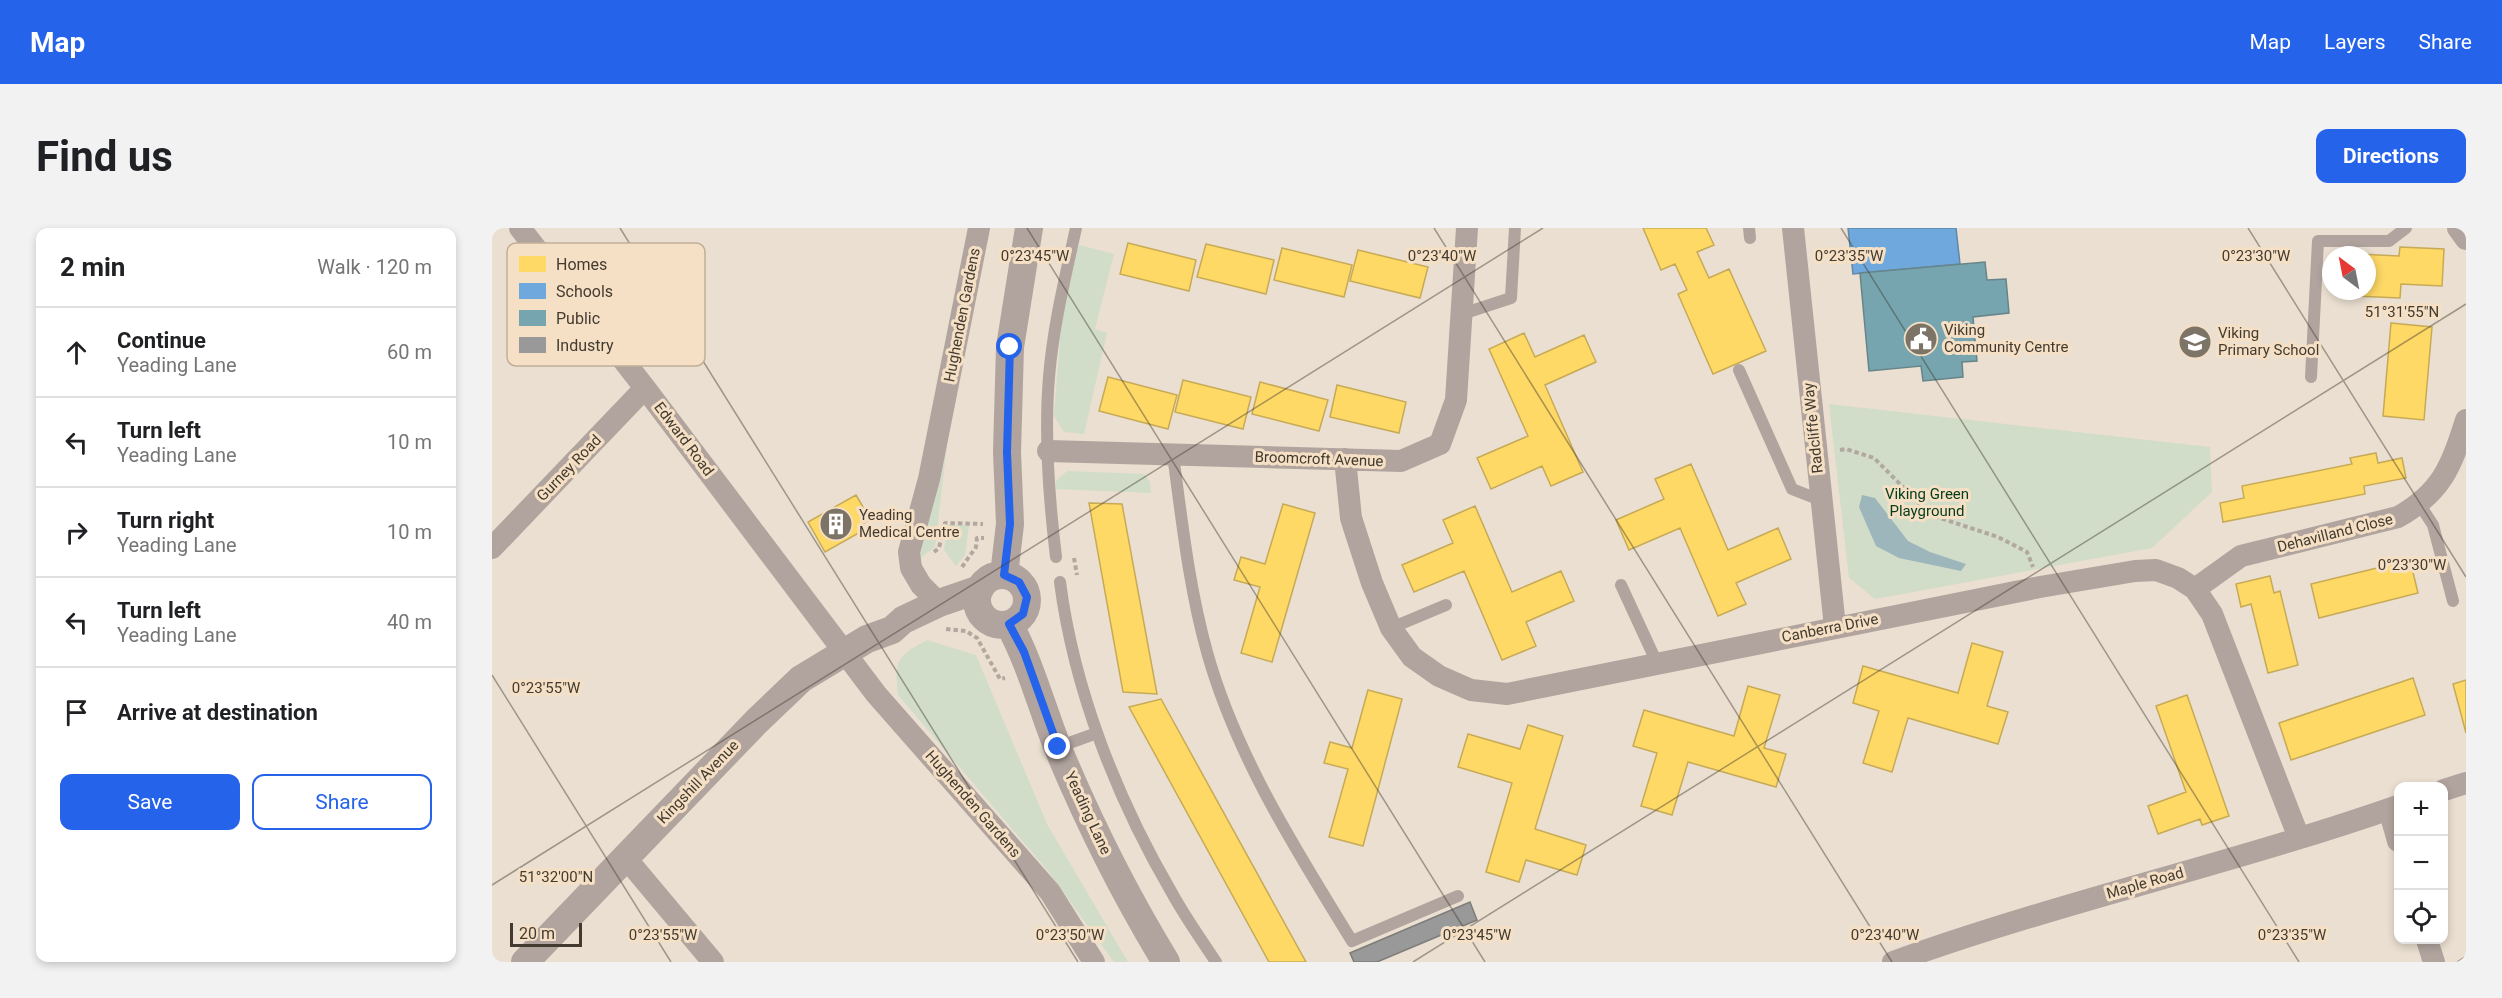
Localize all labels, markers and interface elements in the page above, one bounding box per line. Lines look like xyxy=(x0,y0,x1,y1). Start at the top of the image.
text: Map xyxy=(30,26,85,59)
text: Map xyxy=(2249,30,2291,54)
text: Layers xyxy=(2324,30,2385,54)
text: Share xyxy=(2418,30,2472,54)
button: Directions xyxy=(2316,129,2466,183)
text: Find us xyxy=(36,132,173,181)
legend xyxy=(507,243,705,366)
street label: Hughenden Gardens xyxy=(940,246,984,384)
north arrow xyxy=(2322,246,2376,300)
text: 0°23'45"W xyxy=(1001,247,1069,265)
text: 0°23'40"W xyxy=(1408,247,1476,265)
text: 0°23'35"W xyxy=(1815,247,1883,265)
text: 0°23'30"W xyxy=(2222,247,2290,265)
text: 2 min xyxy=(60,252,125,282)
text: Walk · 120 m xyxy=(317,255,432,279)
text: Homes xyxy=(556,255,607,274)
text: Schools xyxy=(556,282,613,301)
text: 51°31'55"N xyxy=(2365,303,2439,321)
text: Public xyxy=(556,309,600,328)
public building icon: Viking Community Centre xyxy=(1903,321,1939,357)
place label: Viking Community Centre xyxy=(1944,321,2068,356)
school or university icon: Viking Primary School xyxy=(2177,324,2213,360)
place label: Viking Primary School xyxy=(2218,324,2319,359)
text: Continue xyxy=(117,328,206,353)
route start xyxy=(996,333,1022,359)
icon: ahead xyxy=(60,336,93,369)
text: Industry xyxy=(556,336,614,355)
text: 60 m xyxy=(387,340,432,364)
text: Yeading Lane xyxy=(117,353,237,377)
street label: Radcliffe Way xyxy=(1799,382,1827,474)
street label: Edward Road xyxy=(650,399,718,479)
text: Turn left xyxy=(117,418,201,443)
icon: left xyxy=(60,426,93,459)
text: 10 m xyxy=(387,430,432,454)
street label: Gurney Road xyxy=(533,431,605,505)
text: Yeading Lane xyxy=(117,443,237,467)
street label: Broomcroft Avenue xyxy=(1254,448,1384,470)
park label: Viking Green Playground xyxy=(1885,485,1969,520)
building icon: Yeading Medical Centre xyxy=(818,506,854,542)
place label: Yeading Medical Centre xyxy=(859,506,959,541)
text: Turn right xyxy=(117,508,214,533)
street label: Dehavilland Close xyxy=(2275,510,2395,556)
icon: right xyxy=(60,516,93,549)
text: 10 m xyxy=(387,520,432,544)
text: Yeading Lane xyxy=(117,533,237,557)
text: 0°23'30"W xyxy=(2378,556,2446,574)
text: Turn left xyxy=(117,598,201,623)
icon: left xyxy=(60,606,93,639)
text: 40 m xyxy=(387,610,432,634)
street label: Canberra Drive xyxy=(1780,610,1880,646)
text: Yeading Lane xyxy=(117,623,237,647)
text: 0°23'55"W xyxy=(512,679,580,697)
icon: arrive xyxy=(60,696,93,729)
text: Arrive at destination xyxy=(117,700,318,725)
route end xyxy=(1044,733,1070,759)
street label: Kingshill Avenue xyxy=(653,736,743,828)
street label: Hughenden Gardens xyxy=(922,747,1024,861)
street label: Yeading Lane xyxy=(1061,769,1115,857)
button: Save xyxy=(60,774,240,830)
button: Share xyxy=(252,774,432,830)
map controls xyxy=(2394,782,2448,944)
button: + xyxy=(2394,782,2448,836)
button: − xyxy=(2394,836,2448,890)
street label: Maple Road xyxy=(2104,863,2186,903)
text: 51°32'00"N xyxy=(519,868,593,886)
button: locate xyxy=(2394,890,2448,944)
scale bar xyxy=(510,920,582,948)
text: 20 m xyxy=(519,924,555,943)
text: 0°23'55"W xyxy=(629,926,697,944)
text: 0°23'50"W xyxy=(1036,926,1104,944)
text: 0°23'45"W xyxy=(1443,926,1511,944)
text: 0°23'40"W xyxy=(1851,926,1919,944)
text: 0°23'35"W xyxy=(2258,926,2326,944)

